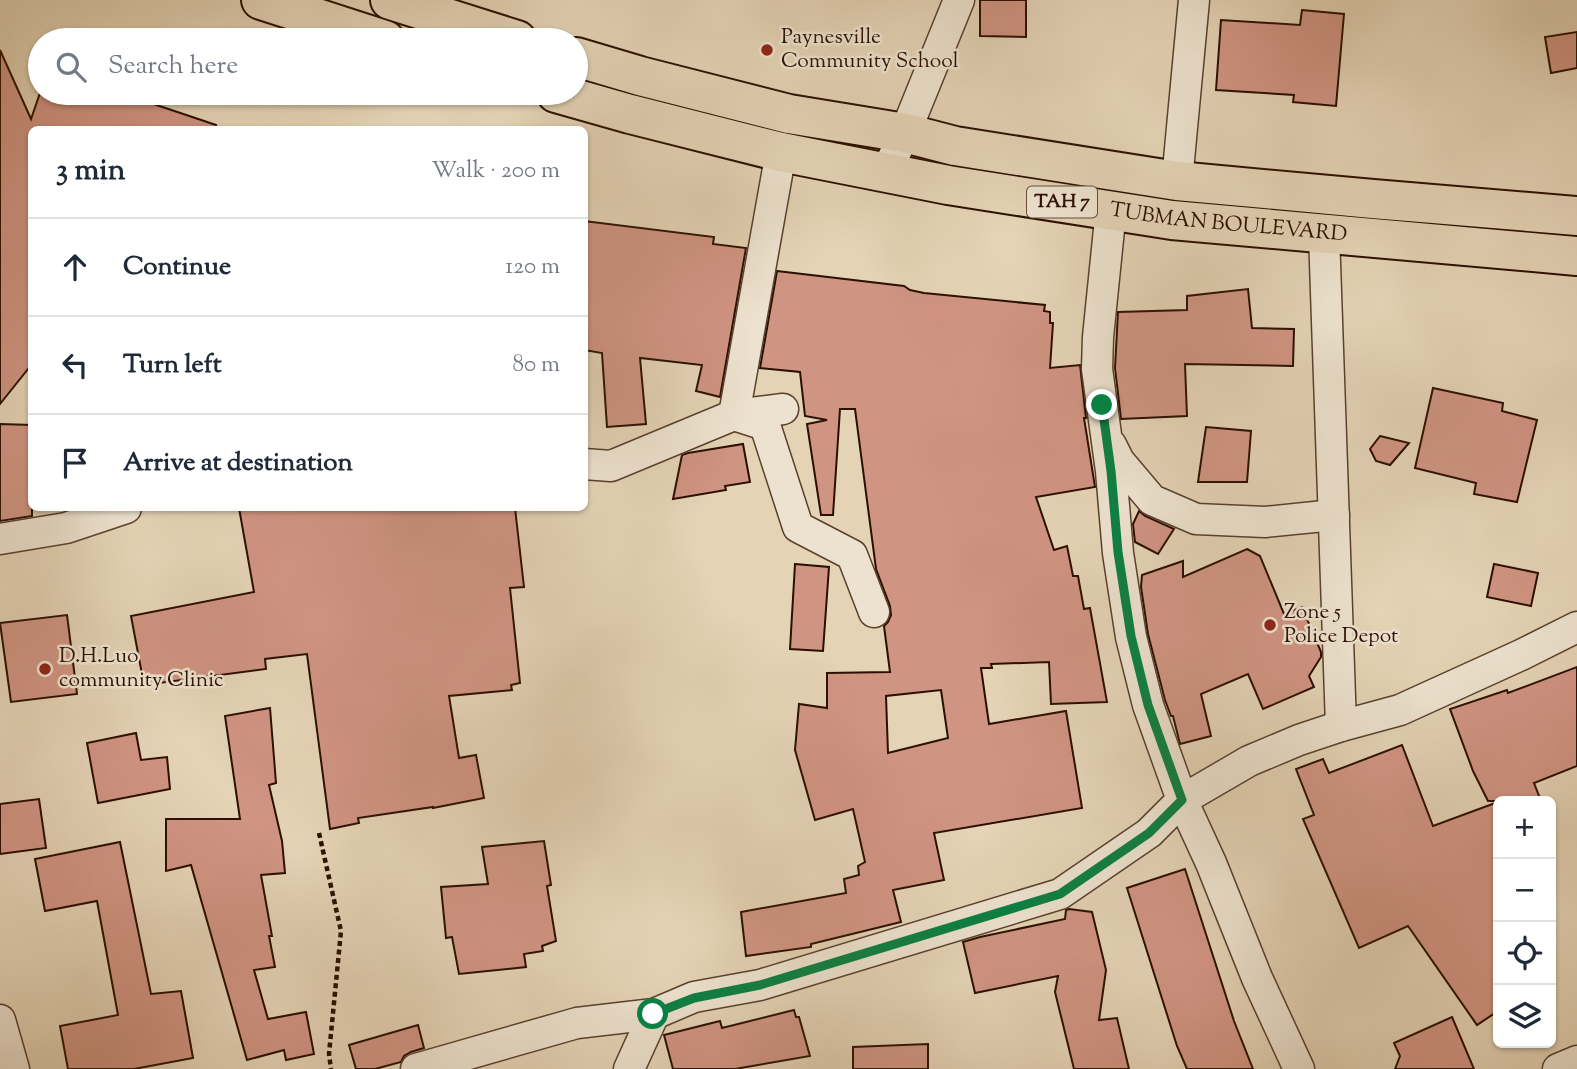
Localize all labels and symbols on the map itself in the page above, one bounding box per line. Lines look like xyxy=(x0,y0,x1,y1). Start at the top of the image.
place label: Paynesville Community School xyxy=(781,23,959,77)
marker: Paynesville Community School xyxy=(759,42,775,58)
road number: TAH 7 xyxy=(1027,186,1097,218)
street label: TUBMAN BOULEVARD xyxy=(1107,195,1348,251)
route end xyxy=(1086,389,1117,420)
place label: Zone 5 Police Depot xyxy=(1284,598,1398,652)
marker: Zone 5 Police Depot xyxy=(1262,617,1278,633)
place label: D.H.Luo community Clinic xyxy=(59,642,224,696)
marker: D.H.Luo community Clinic xyxy=(37,661,53,677)
route start xyxy=(637,998,668,1029)

